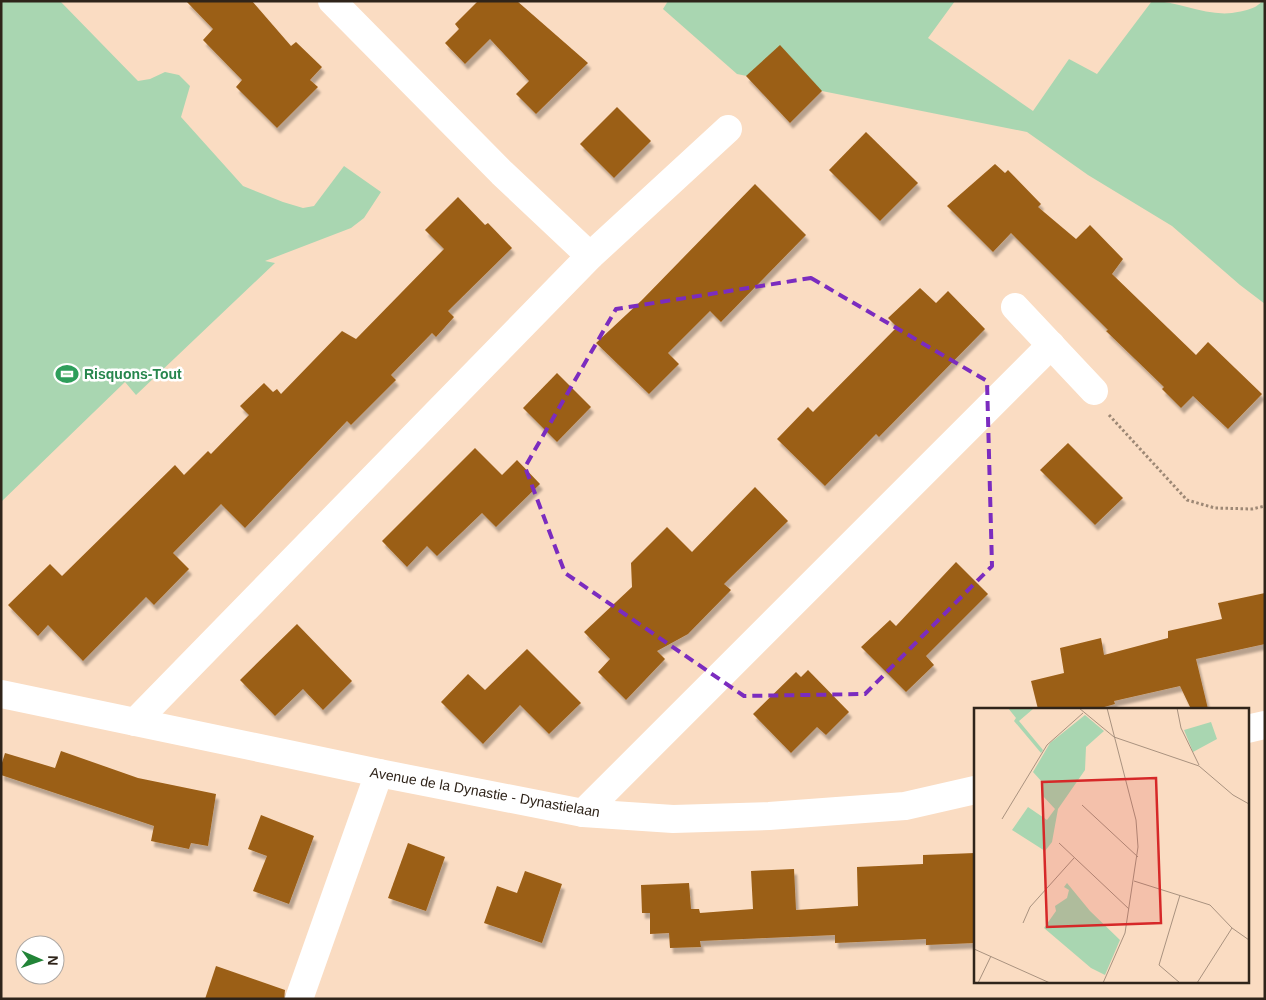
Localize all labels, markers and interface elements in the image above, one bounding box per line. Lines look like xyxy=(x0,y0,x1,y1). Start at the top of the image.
sports icon: Risquons-Tout xyxy=(54,361,80,387)
place label: Risquons-Tout xyxy=(84,366,182,382)
inset map xyxy=(974,708,1248,982)
street label: Avenue de la Dynastie - Dynastielaan xyxy=(369,764,601,820)
north arrow xyxy=(15,935,65,985)
text: N xyxy=(45,955,61,966)

